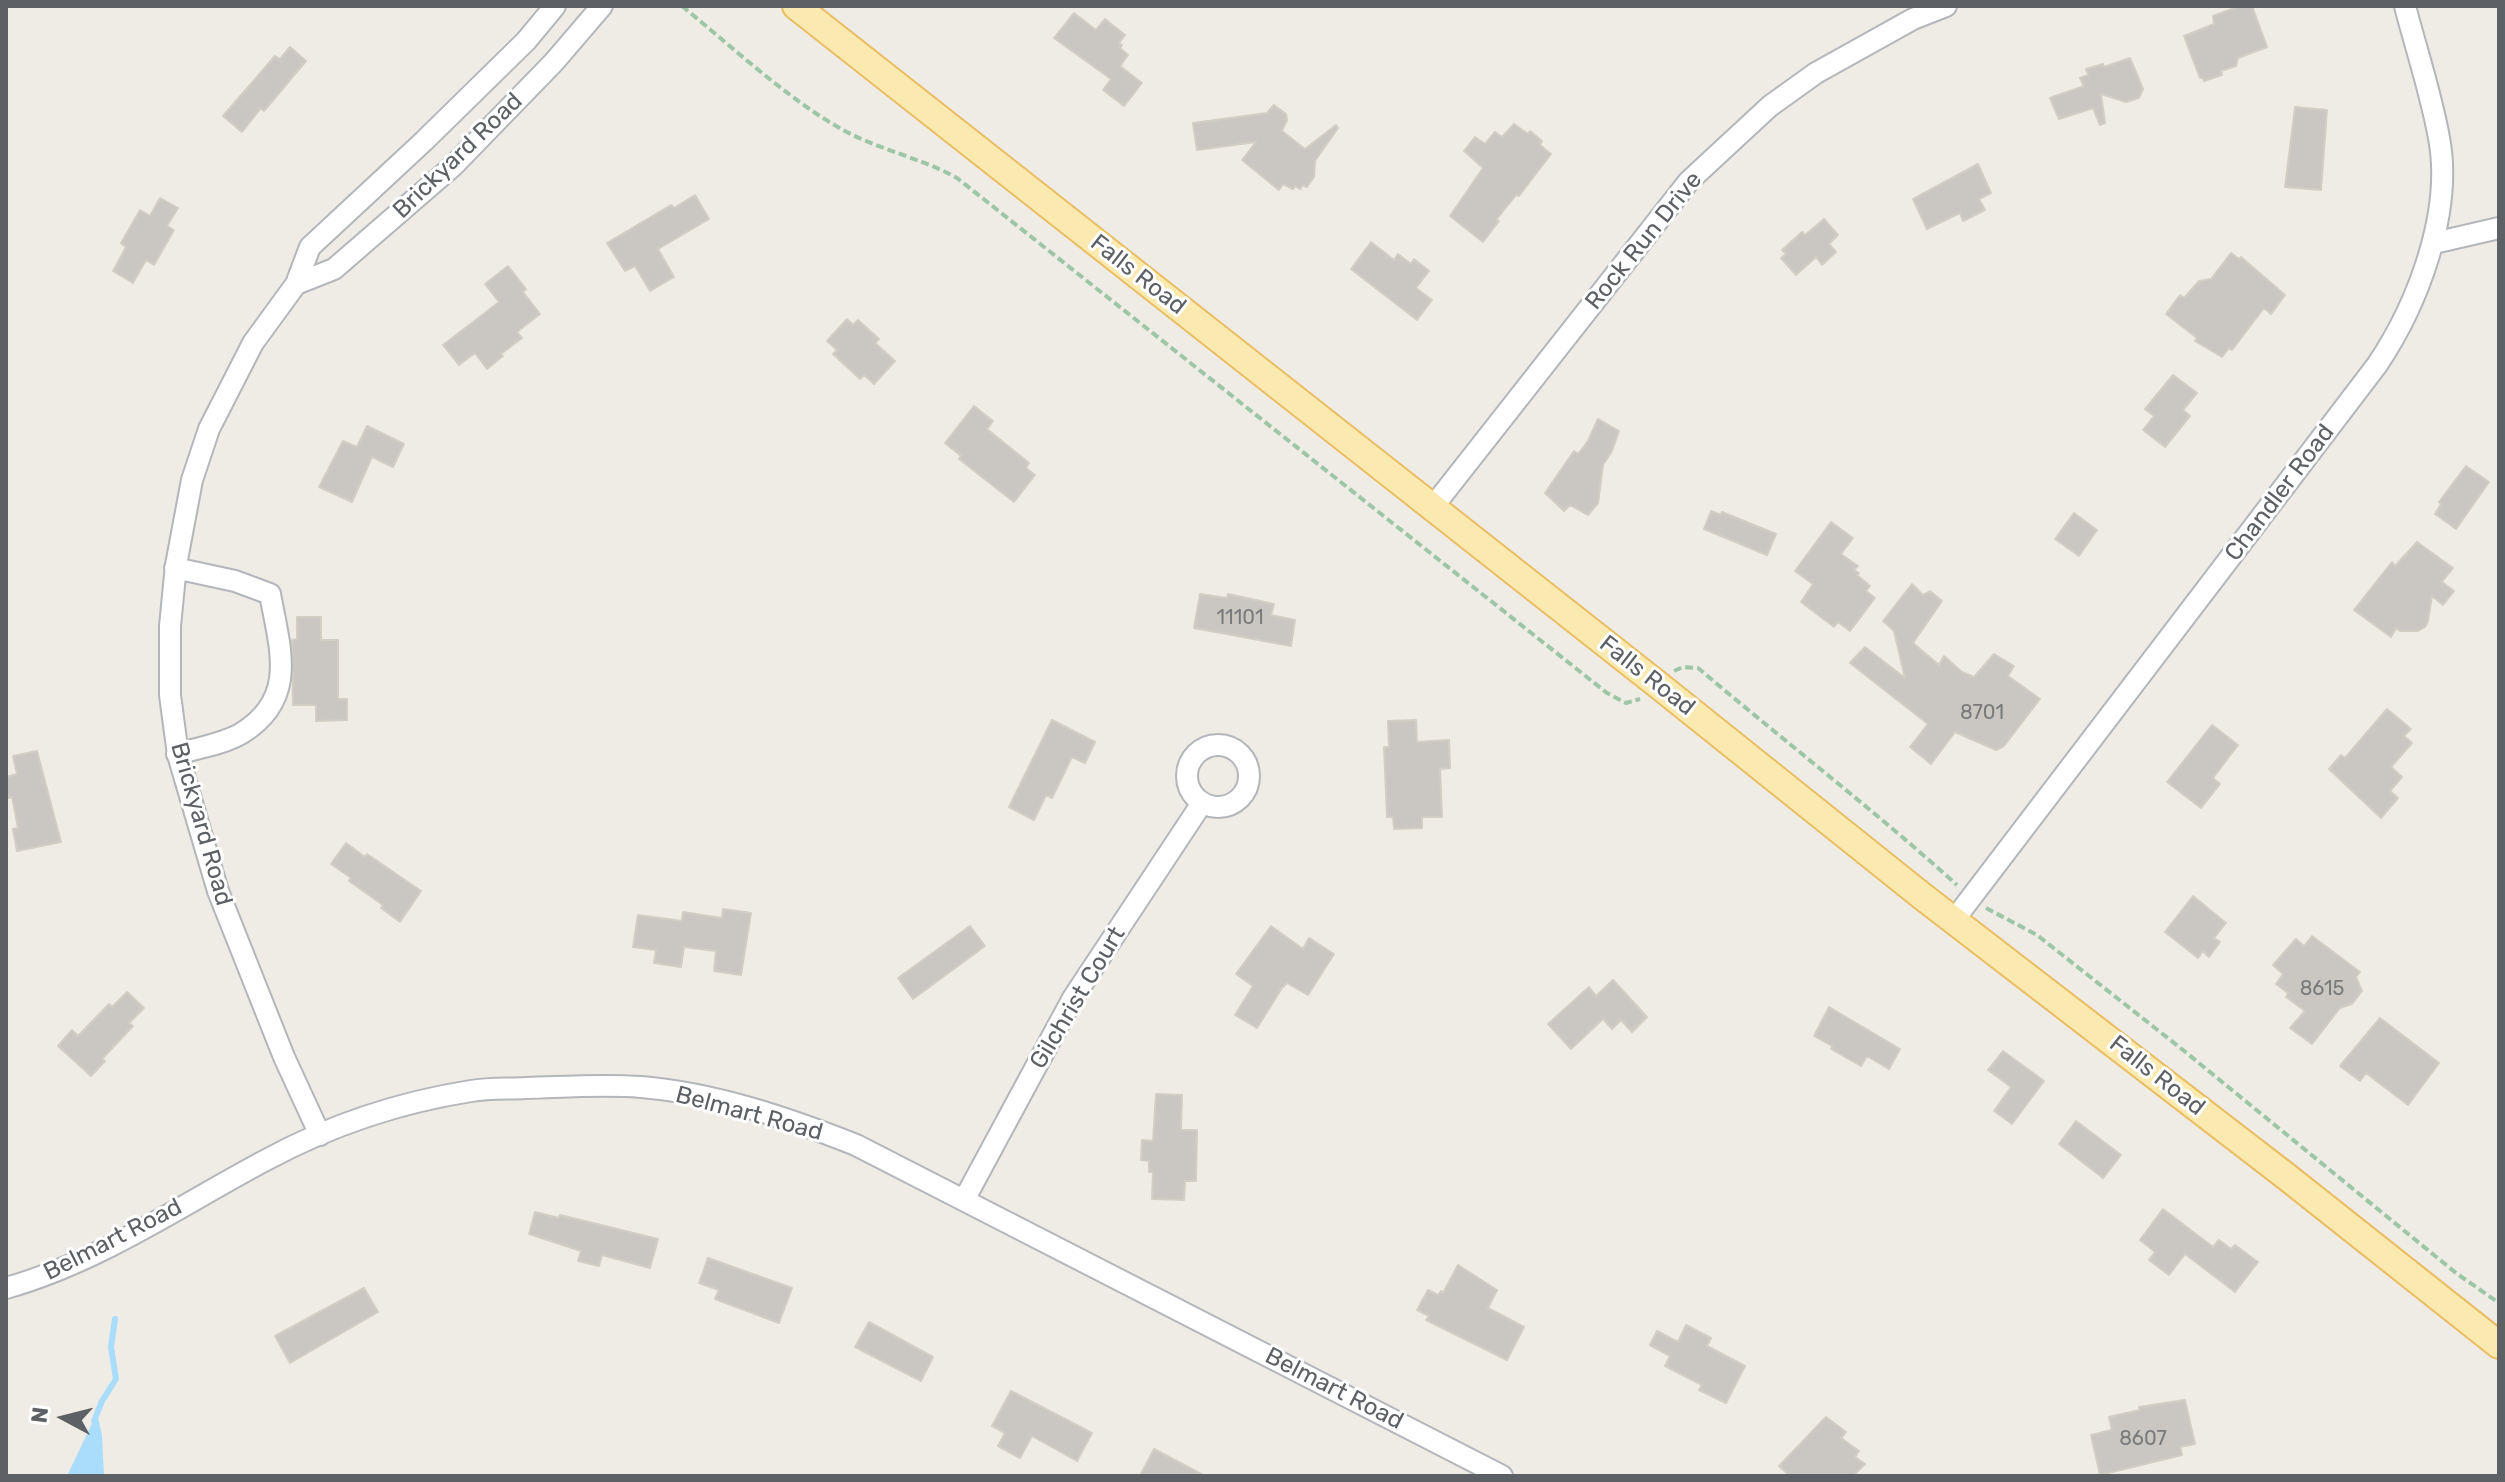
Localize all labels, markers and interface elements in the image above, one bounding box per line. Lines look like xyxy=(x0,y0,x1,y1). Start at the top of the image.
street label: Brickyard Road xyxy=(387,87,529,225)
street label: Rock Run Drive xyxy=(1580,166,1708,316)
street label: Falls Road xyxy=(1085,229,1191,321)
street label: Chandler Road xyxy=(2219,419,2341,567)
house number: 11101 xyxy=(1217,606,1263,630)
street label: Falls Road xyxy=(1594,630,1700,722)
house number: 8701 xyxy=(1960,701,2004,725)
street label: Brickyard Road xyxy=(164,739,238,909)
street label: Gilchrist Court xyxy=(1024,922,1132,1074)
house number: 8615 xyxy=(2300,977,2344,1001)
street label: Falls Road xyxy=(2104,1030,2210,1122)
street label: Belmart Road xyxy=(672,1081,826,1147)
street label: Belmart Road xyxy=(39,1193,187,1287)
street label: Belmart Road xyxy=(1260,1342,1408,1436)
north arrow xyxy=(24,1378,104,1458)
text: N xyxy=(25,1406,54,1425)
house number: 8607 xyxy=(2119,1427,2167,1451)

